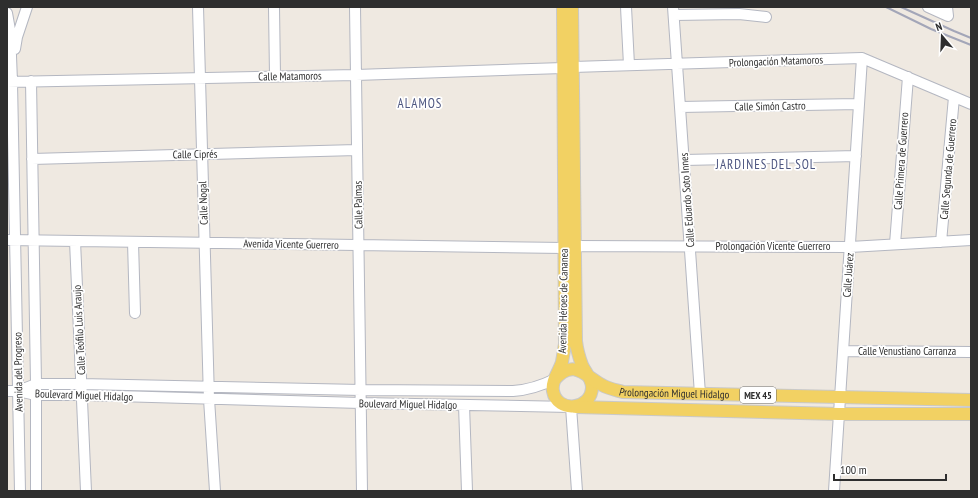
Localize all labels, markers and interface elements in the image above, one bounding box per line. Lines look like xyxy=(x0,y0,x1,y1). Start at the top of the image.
north arrow xyxy=(922,16,962,56)
text: N xyxy=(934,19,944,34)
street label: Prolongación Matamoros xyxy=(729,52,824,70)
street label: Calle Matamoros xyxy=(258,68,322,84)
district label: ALAMOS xyxy=(398,95,442,112)
street label: Calle Simón Castro xyxy=(734,98,806,114)
street label: Calle Primera de Guerrero xyxy=(891,112,911,210)
street label: Calle Segunda de Guerrero xyxy=(937,118,959,220)
street label: Calle Ciprés xyxy=(172,147,218,161)
street label: Calle Eduardo Soto Innes xyxy=(677,152,697,248)
district label: JARDINES DEL SOL xyxy=(715,156,816,173)
street label: Calle Nogal xyxy=(195,180,211,225)
street label: Calle Palmas xyxy=(351,180,365,229)
street label: Avenida Vicente Guerrero xyxy=(243,236,339,252)
street label: Prolongación Vicente Guerrero xyxy=(715,239,831,253)
street label: Avenida Héroes de Cananea xyxy=(555,248,571,354)
street label: Calle Juárez xyxy=(839,252,857,298)
street label: Calle Teófilo Luis Araujo xyxy=(70,284,88,375)
street label: Avenida del Progreso xyxy=(10,332,26,412)
street label: Calle Venustiano Carranza xyxy=(858,344,956,358)
street label: Prolongación Miguel Hidalgo xyxy=(618,384,730,401)
street label: Boulevard Miguel Hidalgo xyxy=(35,386,134,404)
road number: MEX 45 xyxy=(740,387,776,403)
street label: Boulevard Miguel Hidalgo xyxy=(359,396,457,412)
scale bar xyxy=(834,456,946,482)
text: 100 m xyxy=(840,462,867,477)

